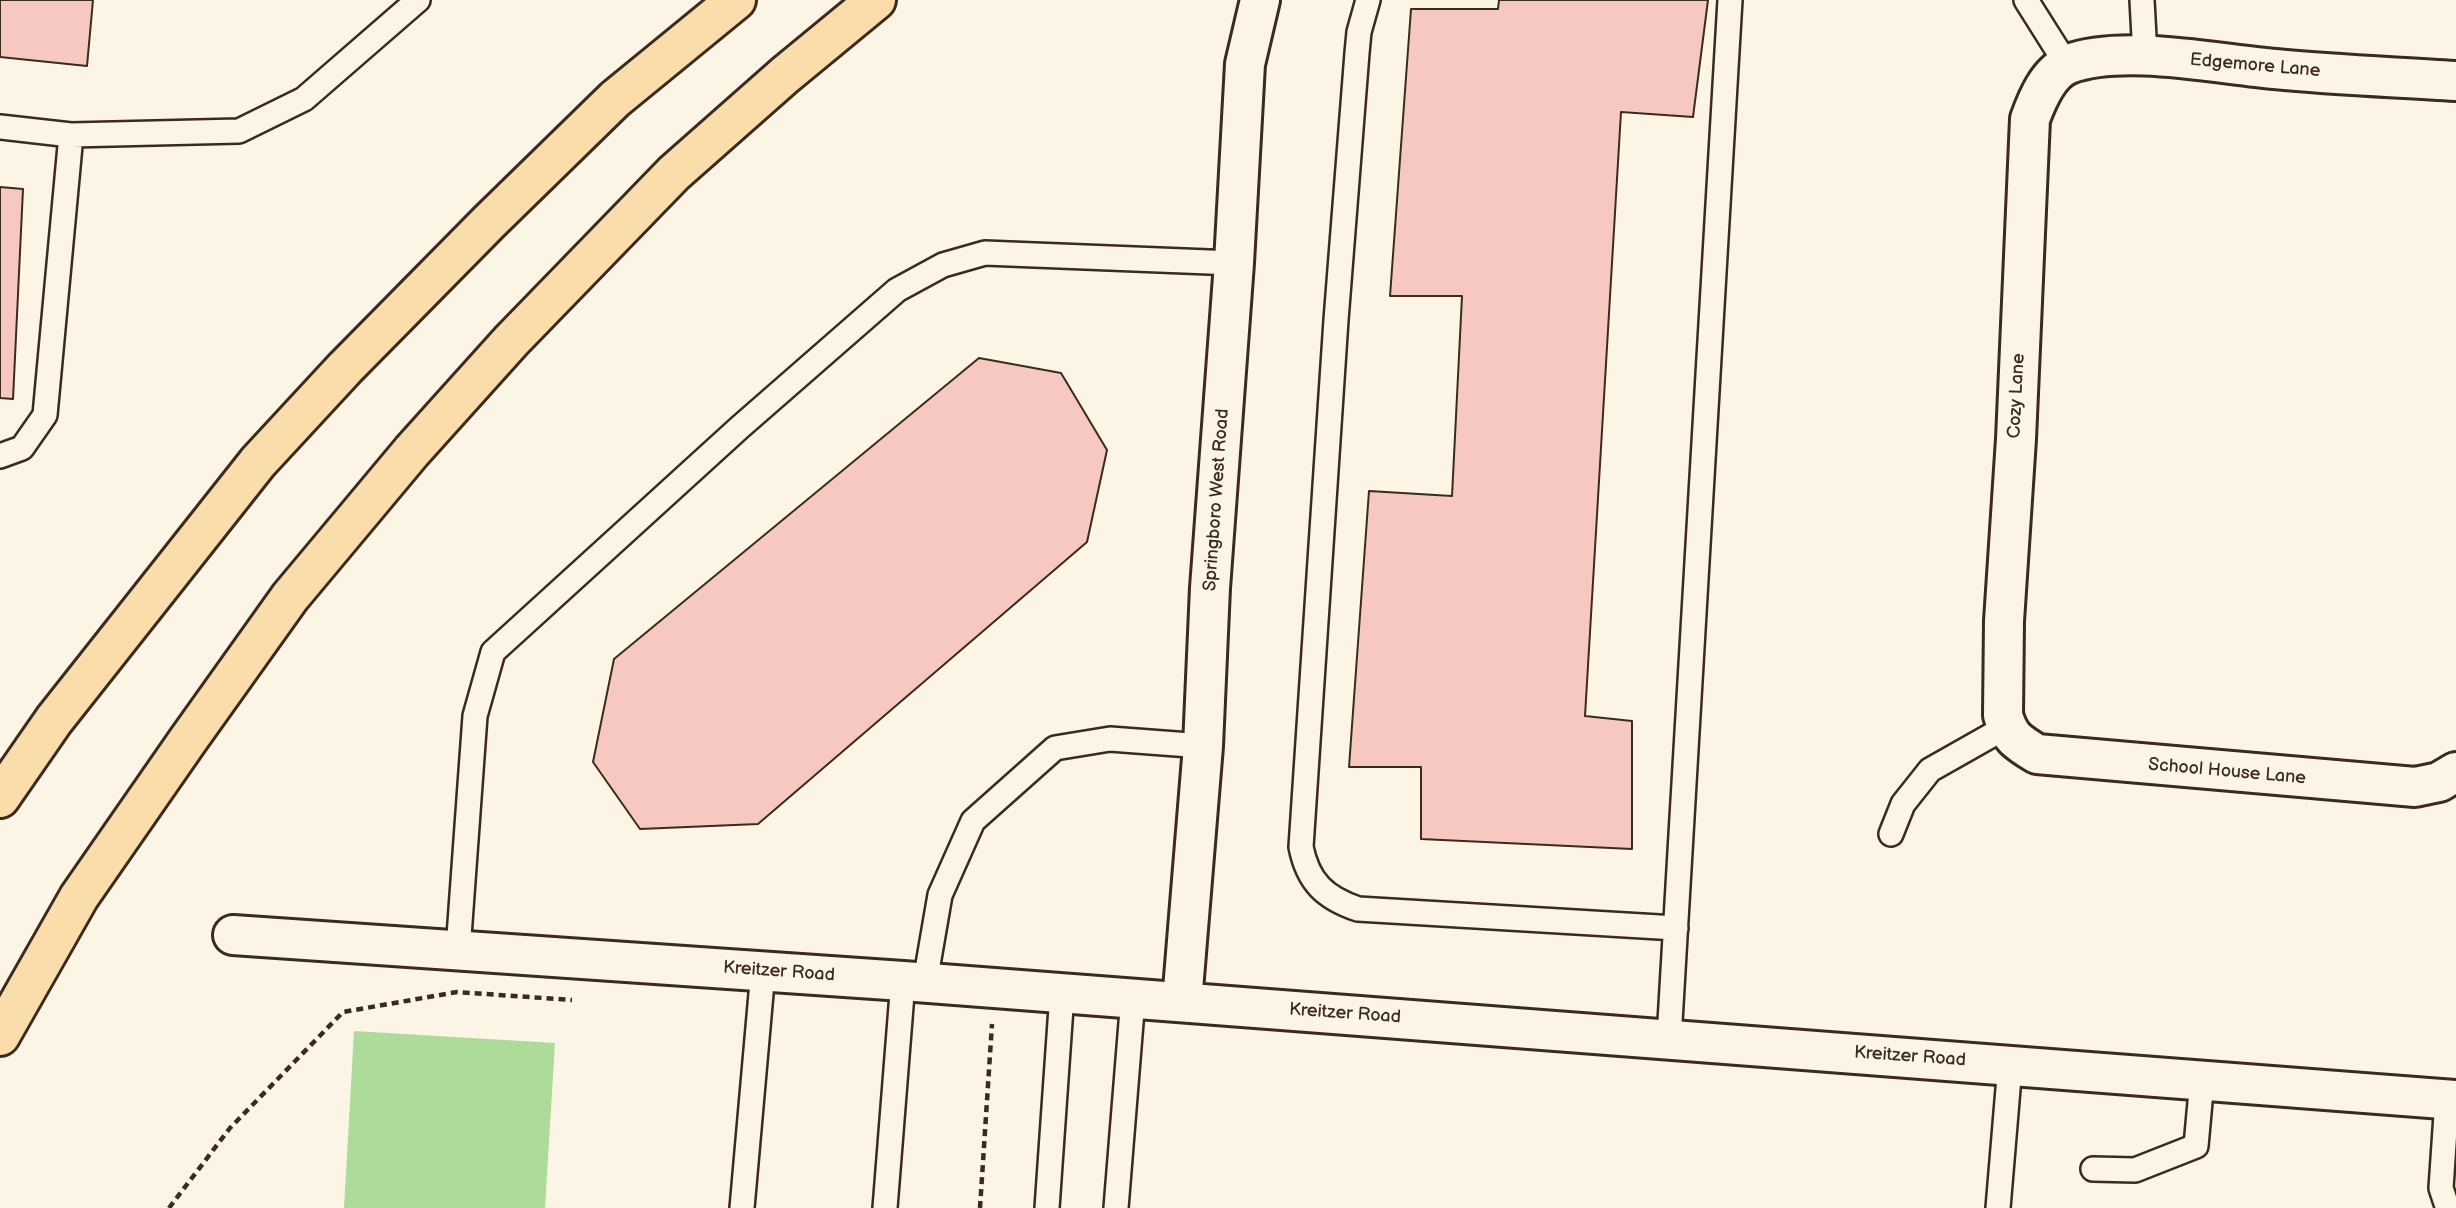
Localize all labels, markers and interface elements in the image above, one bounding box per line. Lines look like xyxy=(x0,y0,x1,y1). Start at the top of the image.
street label: Edgemore Lane xyxy=(2189,50,2321,82)
street label: Cozy Lane xyxy=(2004,353,2030,439)
street label: Springboro West Road xyxy=(1200,408,1234,592)
street label: School House Lane xyxy=(2147,754,2307,790)
street label: Kreitzer Road xyxy=(722,957,836,987)
street label: Kreitzer Road xyxy=(1288,999,1402,1029)
street label: Kreitzer Road xyxy=(1853,1042,1967,1072)

